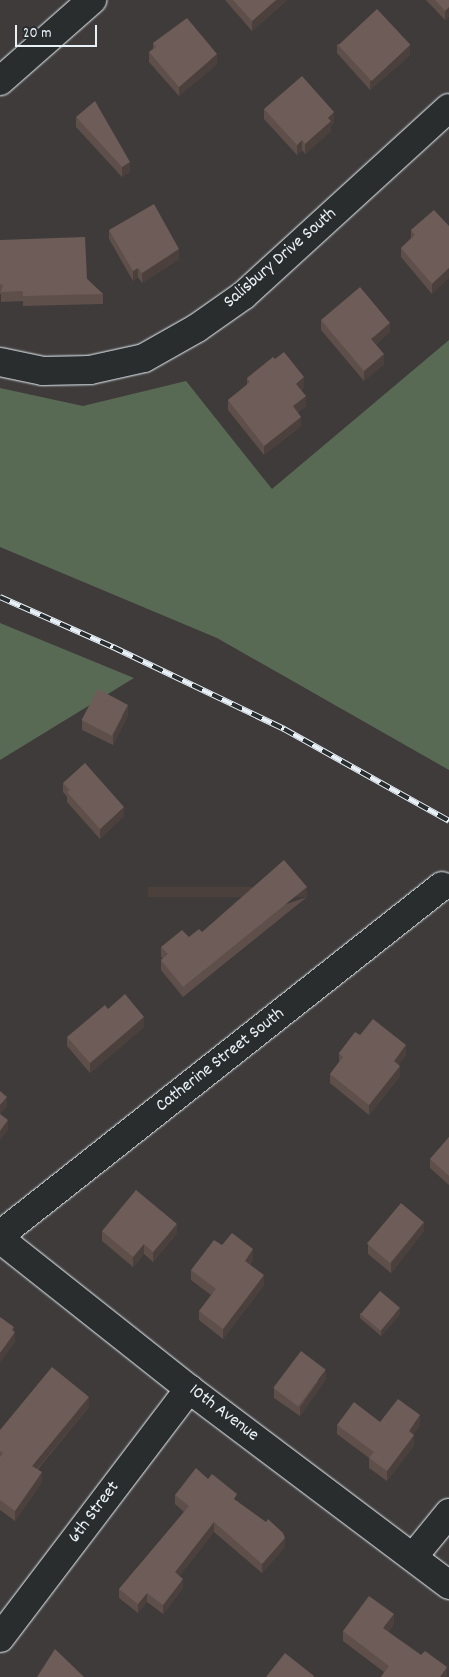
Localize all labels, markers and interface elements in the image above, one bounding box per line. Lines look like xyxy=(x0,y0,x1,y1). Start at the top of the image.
scale bar xyxy=(18,15,100,47)
text: 20 m xyxy=(23,23,51,45)
street label: Salisbury Drive South xyxy=(220,204,342,314)
street label: Catherine Street South xyxy=(153,1004,289,1118)
street label: 10th Avenue xyxy=(184,1381,262,1447)
street label: 6th Street xyxy=(65,1478,125,1548)

